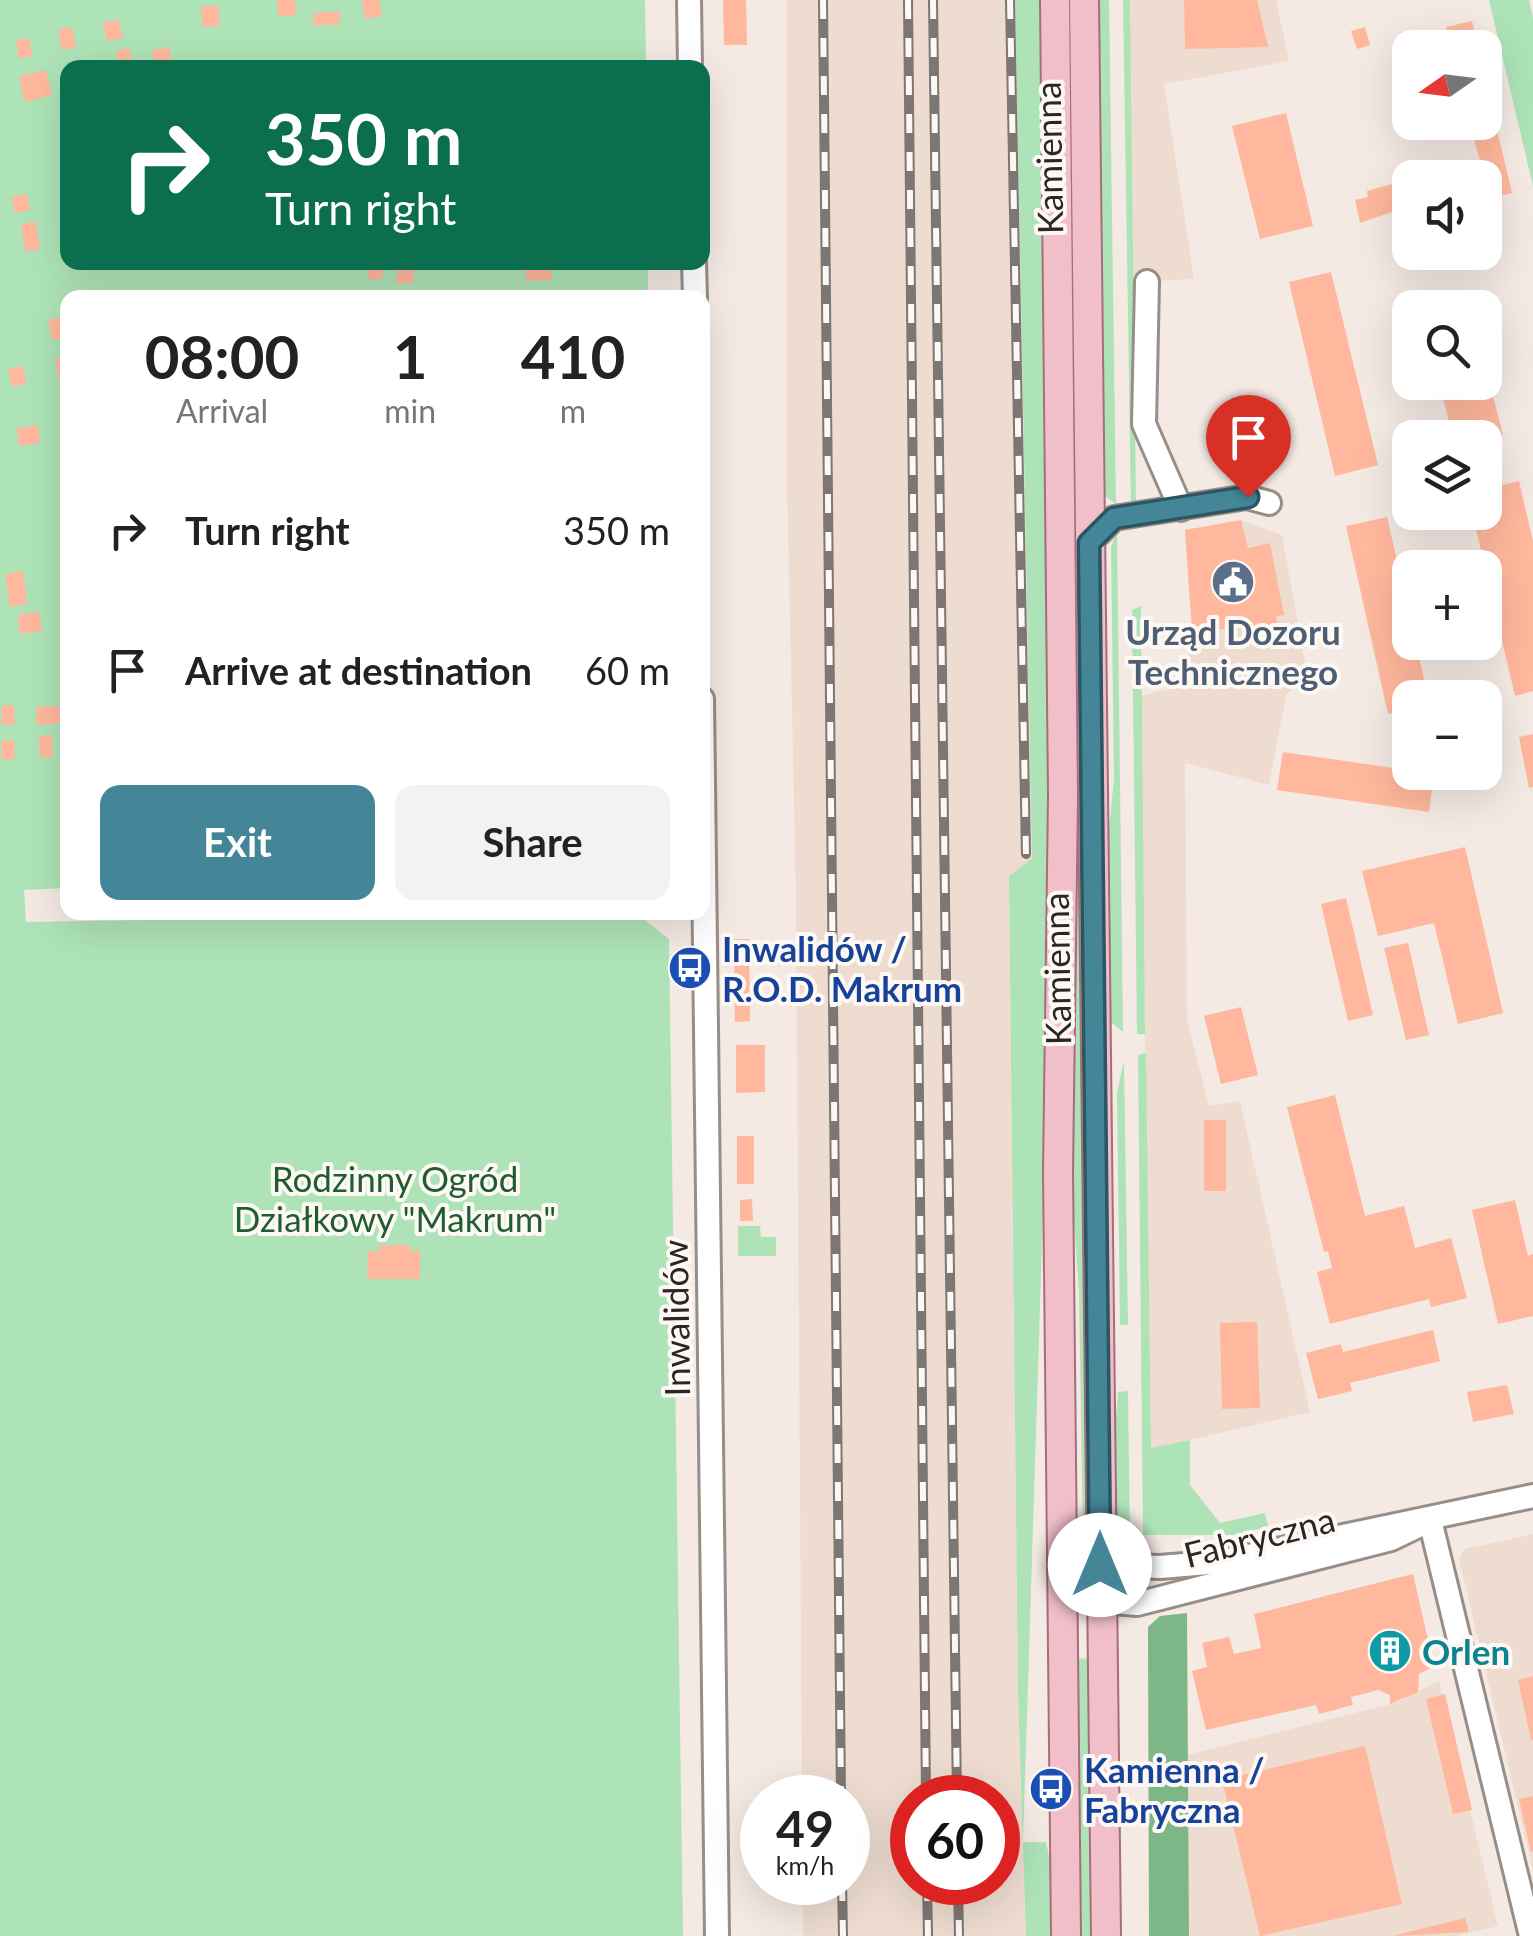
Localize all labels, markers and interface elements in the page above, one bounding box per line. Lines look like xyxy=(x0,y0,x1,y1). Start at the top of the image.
north arrow xyxy=(1392,30,1502,140)
map controls xyxy=(1392,30,1502,790)
street label: Kamienna xyxy=(1026,81,1070,235)
text: 350 m xyxy=(265,96,462,180)
icon: right xyxy=(100,100,230,230)
button: sound xyxy=(1392,160,1502,270)
text: Turn right xyxy=(265,181,456,235)
button: search xyxy=(1392,290,1502,400)
text: 08:00 xyxy=(145,320,299,392)
text: 1 xyxy=(393,320,428,392)
text: 410 xyxy=(521,320,625,392)
text: Arrival xyxy=(176,391,268,430)
text: min xyxy=(384,391,436,430)
text: m xyxy=(560,391,586,430)
pin xyxy=(1206,395,1291,498)
icon: arrive xyxy=(1221,410,1276,465)
button: layers xyxy=(1392,420,1502,530)
icon: right xyxy=(100,503,155,558)
text: Turn right xyxy=(185,507,350,553)
text: 350 m xyxy=(563,507,670,553)
button: + xyxy=(1392,550,1502,660)
public building icon: Urząd Dozoru Technicznego xyxy=(1210,559,1256,605)
place label: Urząd Dozoru Technicznego xyxy=(1125,610,1341,692)
icon: arrive xyxy=(100,643,155,698)
text: Arrive at destination xyxy=(185,647,532,693)
text: 60 m xyxy=(585,647,670,693)
button: − xyxy=(1392,680,1502,790)
button: Exit xyxy=(100,785,375,900)
button: Share xyxy=(395,785,670,900)
street label: Kamienna xyxy=(1034,892,1078,1046)
place label: Inwalidów / R.O.D. Makrum xyxy=(722,927,962,1009)
bus stop icon: Inwalidów / R.O.D. Makrum xyxy=(667,945,713,991)
park label: Rodzinny Ogród Działkowy "Makrum" xyxy=(234,1157,556,1239)
street label: Inwalidów xyxy=(653,1239,697,1397)
street label: Fabryczna xyxy=(1179,1497,1339,1575)
position arrow xyxy=(1048,1513,1152,1617)
building icon: Orlen xyxy=(1367,1628,1413,1674)
place label: Orlen xyxy=(1422,1630,1510,1672)
place label: Kamienna / Fabryczna xyxy=(1084,1748,1265,1830)
bus stop icon: Kamienna / Fabryczna xyxy=(1028,1766,1074,1812)
speed limit sign: 60 xyxy=(890,1775,1020,1905)
text: 49 xyxy=(776,1798,834,1858)
text: km/h xyxy=(776,1850,834,1880)

